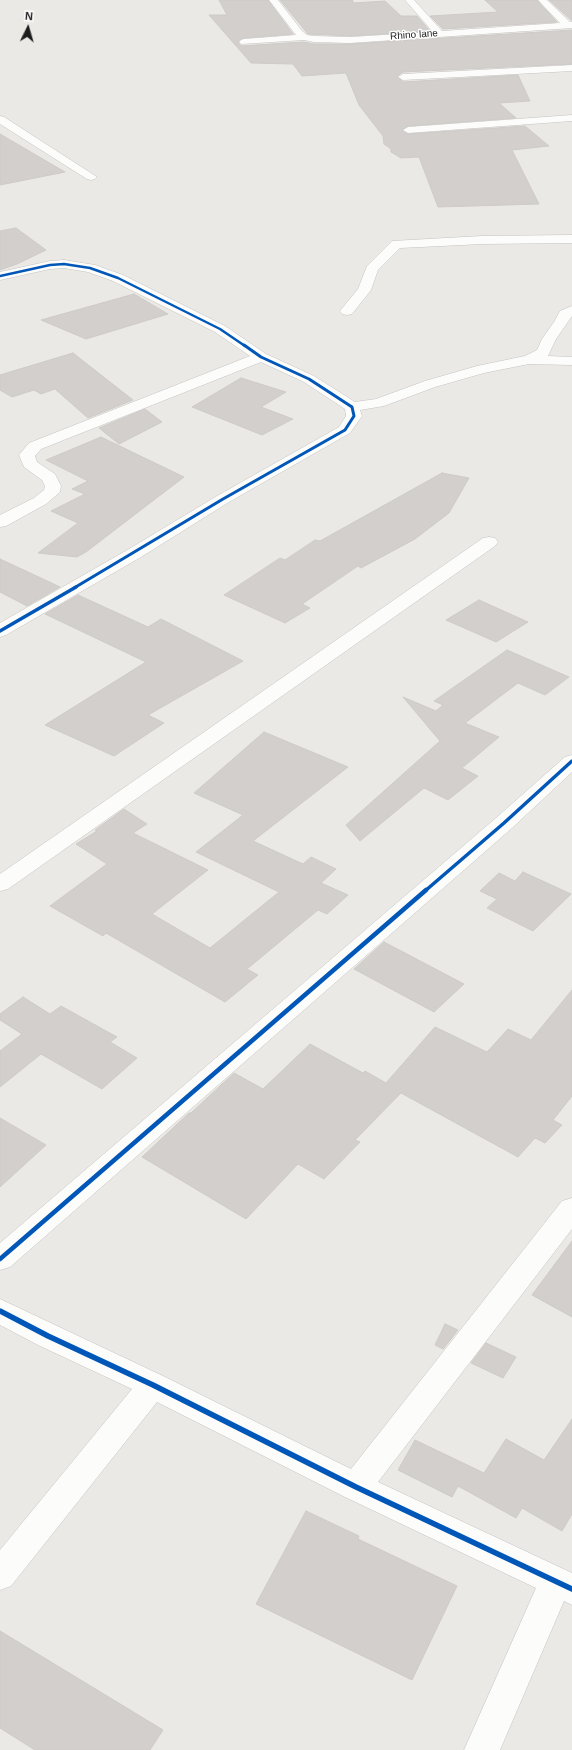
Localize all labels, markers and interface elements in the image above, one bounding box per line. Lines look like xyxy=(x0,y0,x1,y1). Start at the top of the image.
north arrow xyxy=(8,8,48,48)
text: N xyxy=(25,10,34,22)
street label: Rhino lane xyxy=(390,27,438,43)

